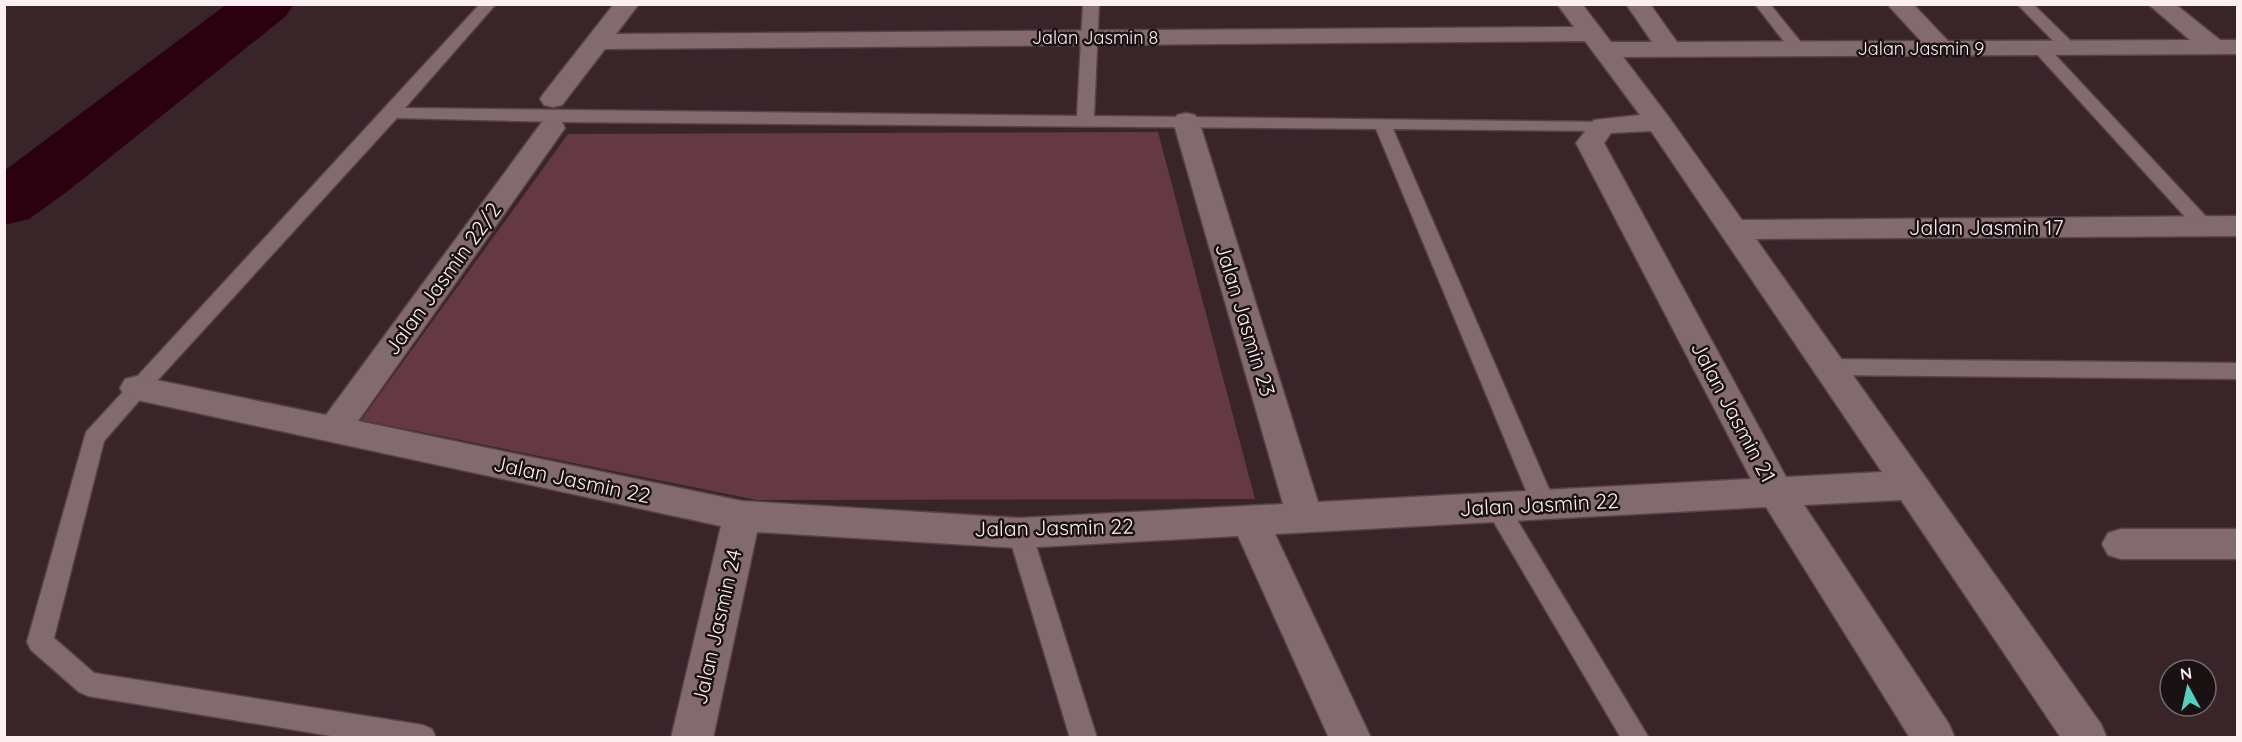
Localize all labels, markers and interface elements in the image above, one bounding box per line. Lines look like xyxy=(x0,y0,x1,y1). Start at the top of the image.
street label: Jalan Jasmin 8 xyxy=(1032,26,1158,49)
street label: Jalan Jasmin 9 xyxy=(1858,37,1984,60)
street label: Jalan Jasmin 22/2 xyxy=(378,197,506,360)
street label: Jalan Jasmin 17 xyxy=(1909,214,2064,240)
street label: Jalan Jasmin 23 xyxy=(1210,240,1282,399)
street label: Jalan Jasmin 21 xyxy=(1686,337,1782,486)
street label: Jalan Jasmin 22 xyxy=(491,450,653,508)
street label: Jalan Jasmin 22 xyxy=(1459,487,1619,521)
street label: Jalan Jasmin 22 xyxy=(974,513,1134,541)
street label: Jalan Jasmin 24 xyxy=(686,547,747,707)
north arrow xyxy=(2158,658,2218,718)
text: N xyxy=(2179,662,2193,684)

